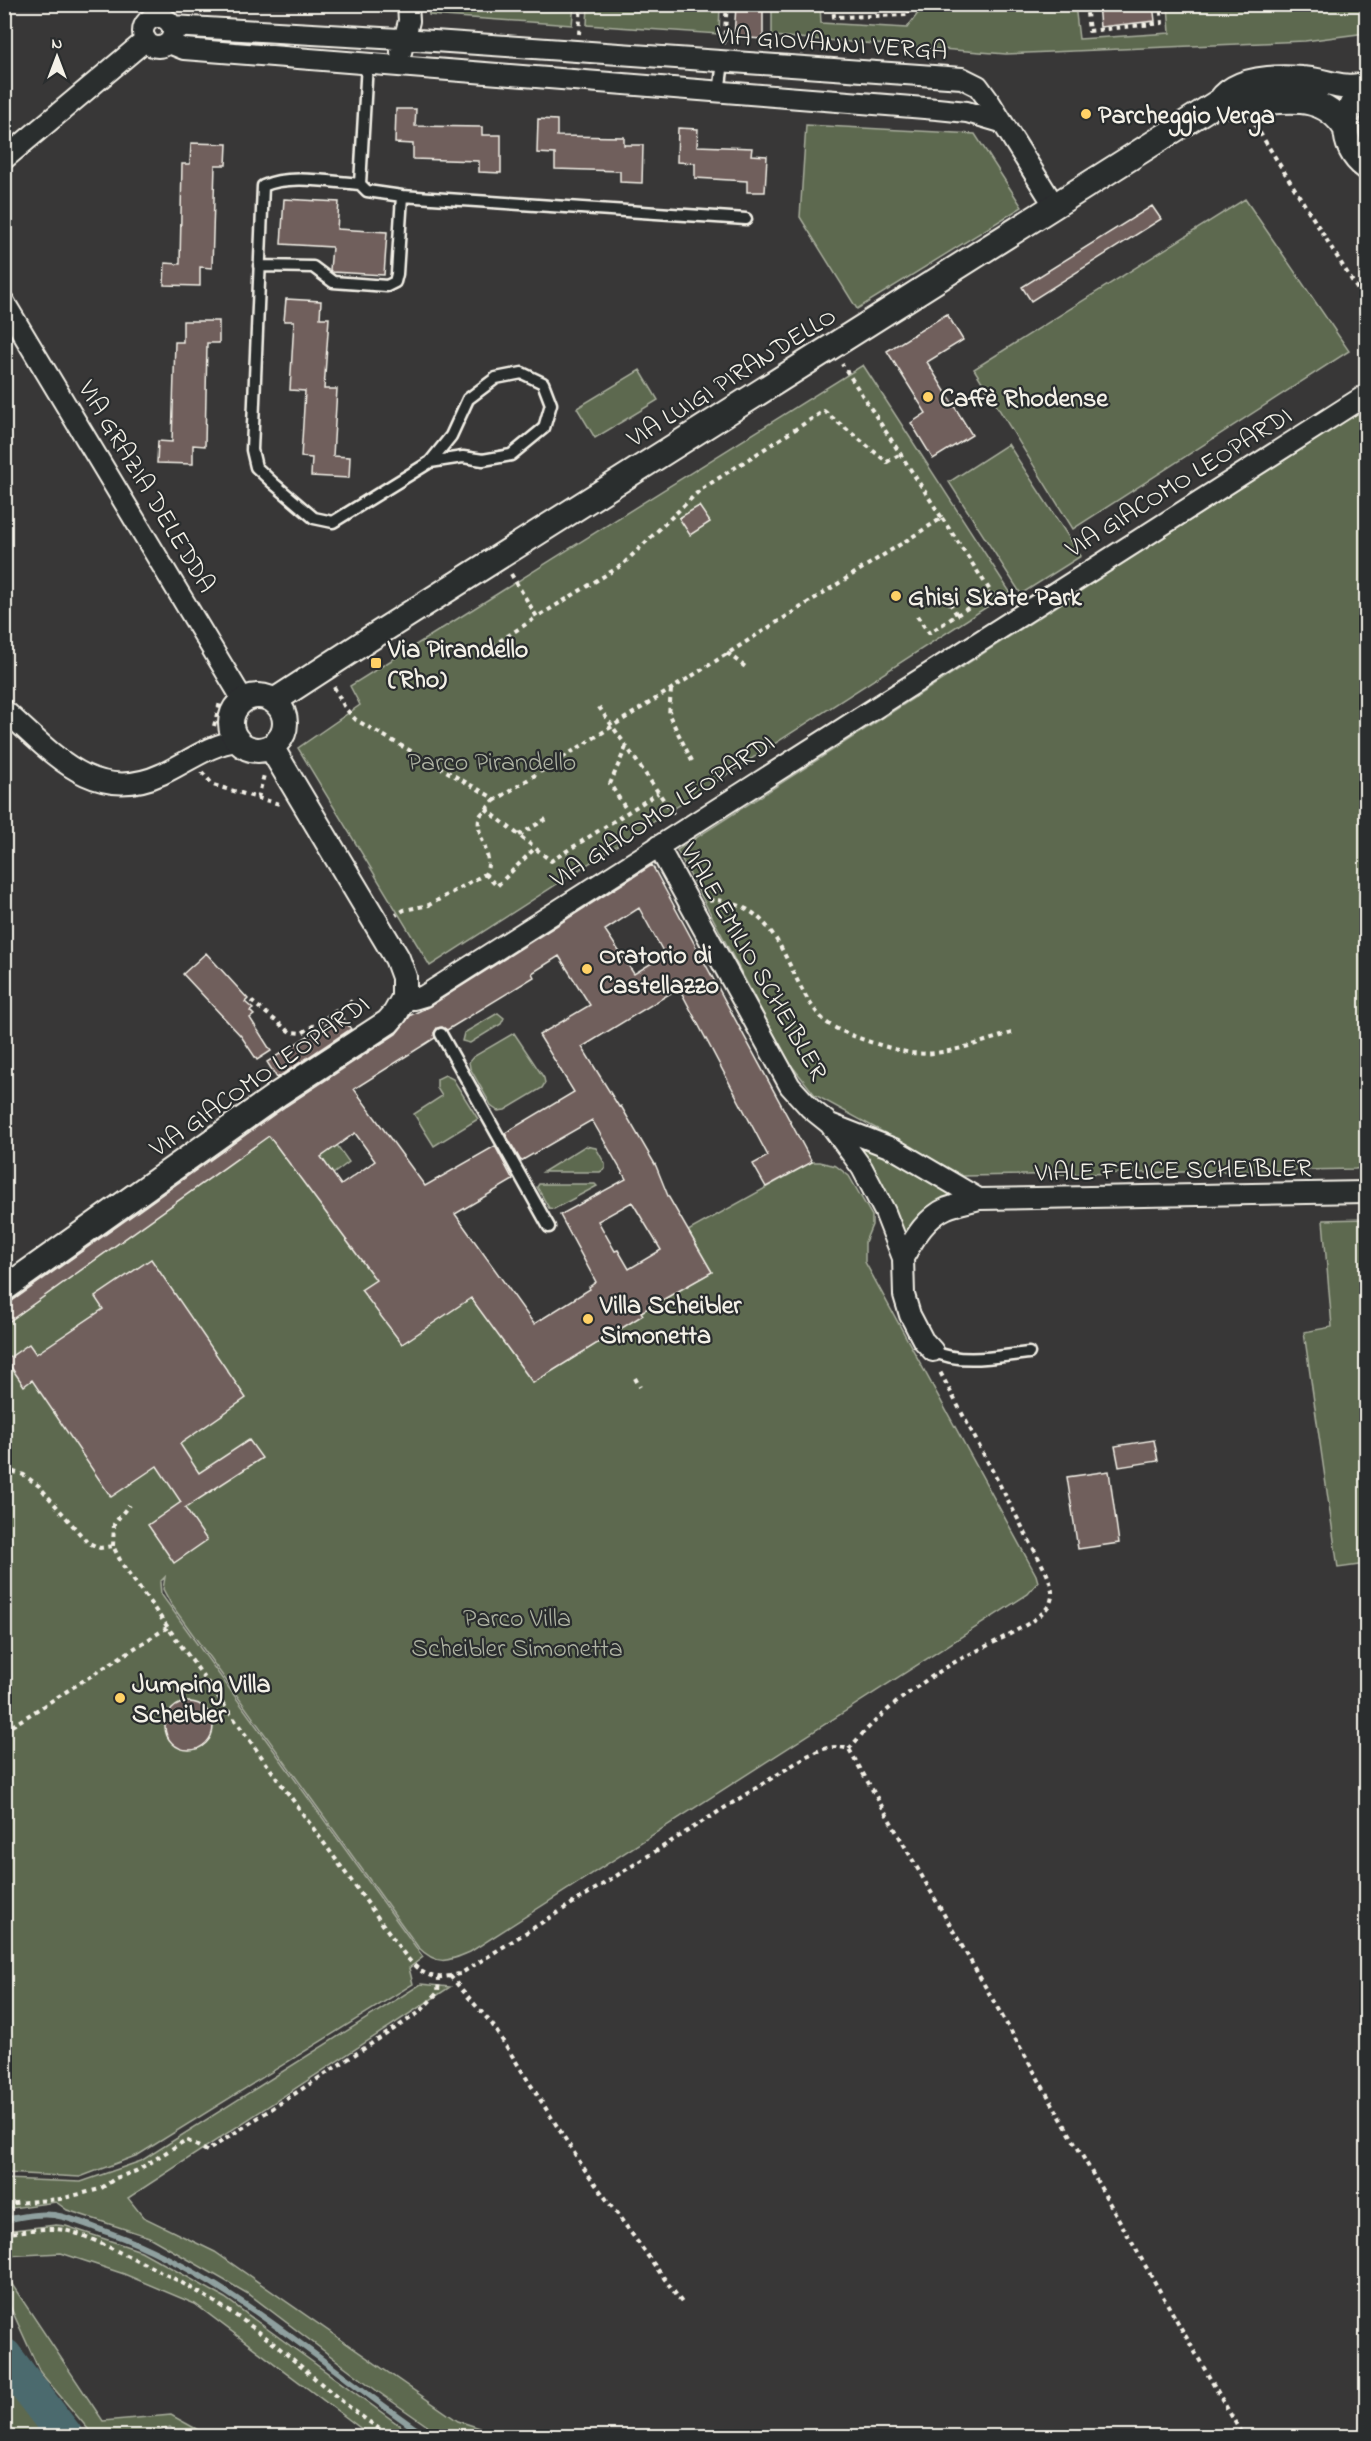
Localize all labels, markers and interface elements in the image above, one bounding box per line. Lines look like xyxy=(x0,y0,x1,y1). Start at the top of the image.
street label: VIA GIOVANNI VERGA xyxy=(714,18,948,72)
north arrow xyxy=(27,27,87,87)
text: N xyxy=(52,32,63,56)
place label: Parcheggio Verga xyxy=(1098,98,1275,137)
marker: Parcheggio Verga xyxy=(1079,107,1093,121)
street label: VIA LUIGI PIRANDELLO xyxy=(620,299,845,459)
street label: VIA GRAZIA DELEDDA xyxy=(66,373,224,601)
place label: Caffè Rhodense xyxy=(940,381,1109,419)
marker: Caffè Rhodense xyxy=(921,390,935,404)
street label: VIA GIACOMO LEOPARDI xyxy=(1058,398,1300,569)
place label: Ghisi Skate Park xyxy=(908,580,1082,618)
marker: Ghisi Skate Park xyxy=(889,589,903,603)
place label: Via Pirandello (Rho) xyxy=(387,632,528,700)
marker: Via Pirandello (Rho) xyxy=(369,656,383,670)
street label: VIA GIACOMO LEOPARDI xyxy=(543,726,783,900)
park label: Parco Pirandello xyxy=(408,745,576,783)
street label: VIALE EMILIO SCHEIBLER xyxy=(668,836,836,1089)
place label: Oratorio di Castellazzo xyxy=(599,938,719,1006)
marker: Oratorio di Castellazzo xyxy=(580,962,594,976)
street label: VIA GIACOMO LEOPARDI xyxy=(142,987,378,1168)
street label: VIALE FELICE SCHEIBLER xyxy=(1034,1151,1312,1193)
place label: Villa Scheibler Simonetta xyxy=(599,1288,742,1356)
marker: Villa Scheibler Simonetta xyxy=(581,1312,595,1326)
park label: Parco Villa Scheibler Simonetta xyxy=(411,1601,623,1669)
place label: Jumping Villa Scheibler xyxy=(132,1667,270,1735)
marker: Jumping Villa Scheibler xyxy=(113,1691,127,1705)

